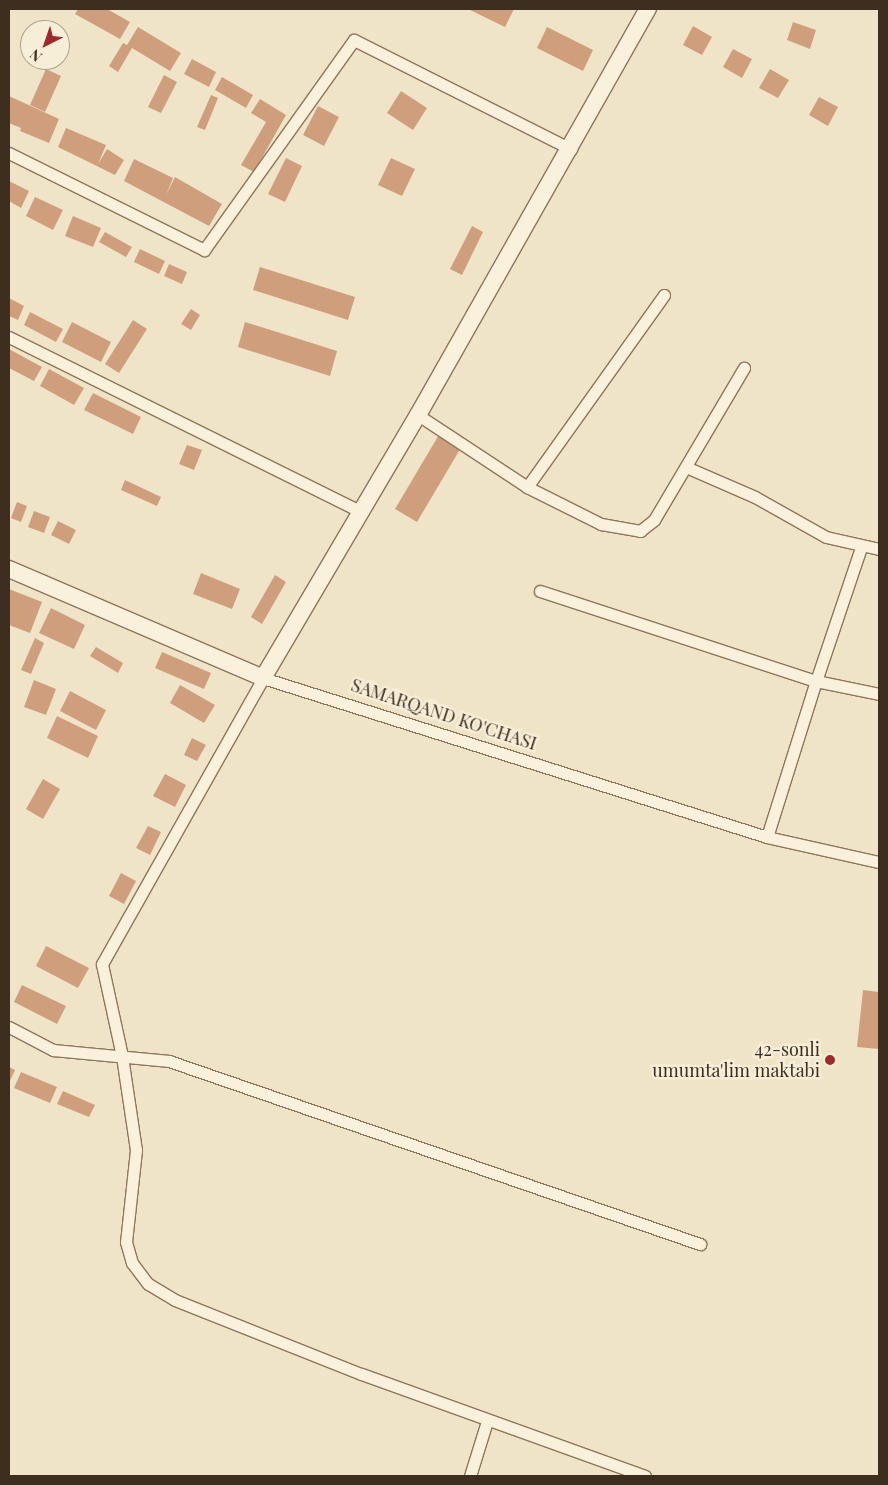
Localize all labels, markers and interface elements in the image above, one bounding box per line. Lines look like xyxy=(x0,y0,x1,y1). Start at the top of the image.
north arrow xyxy=(20,20,70,70)
text: N xyxy=(25,45,46,66)
street label: SAMARQAND KO'CHASI xyxy=(348,674,540,754)
place label: 42-sonli umumta'lim maktabi xyxy=(652,1039,820,1082)
marker: 42-sonli umumta'lim maktabi xyxy=(824,1054,836,1066)

